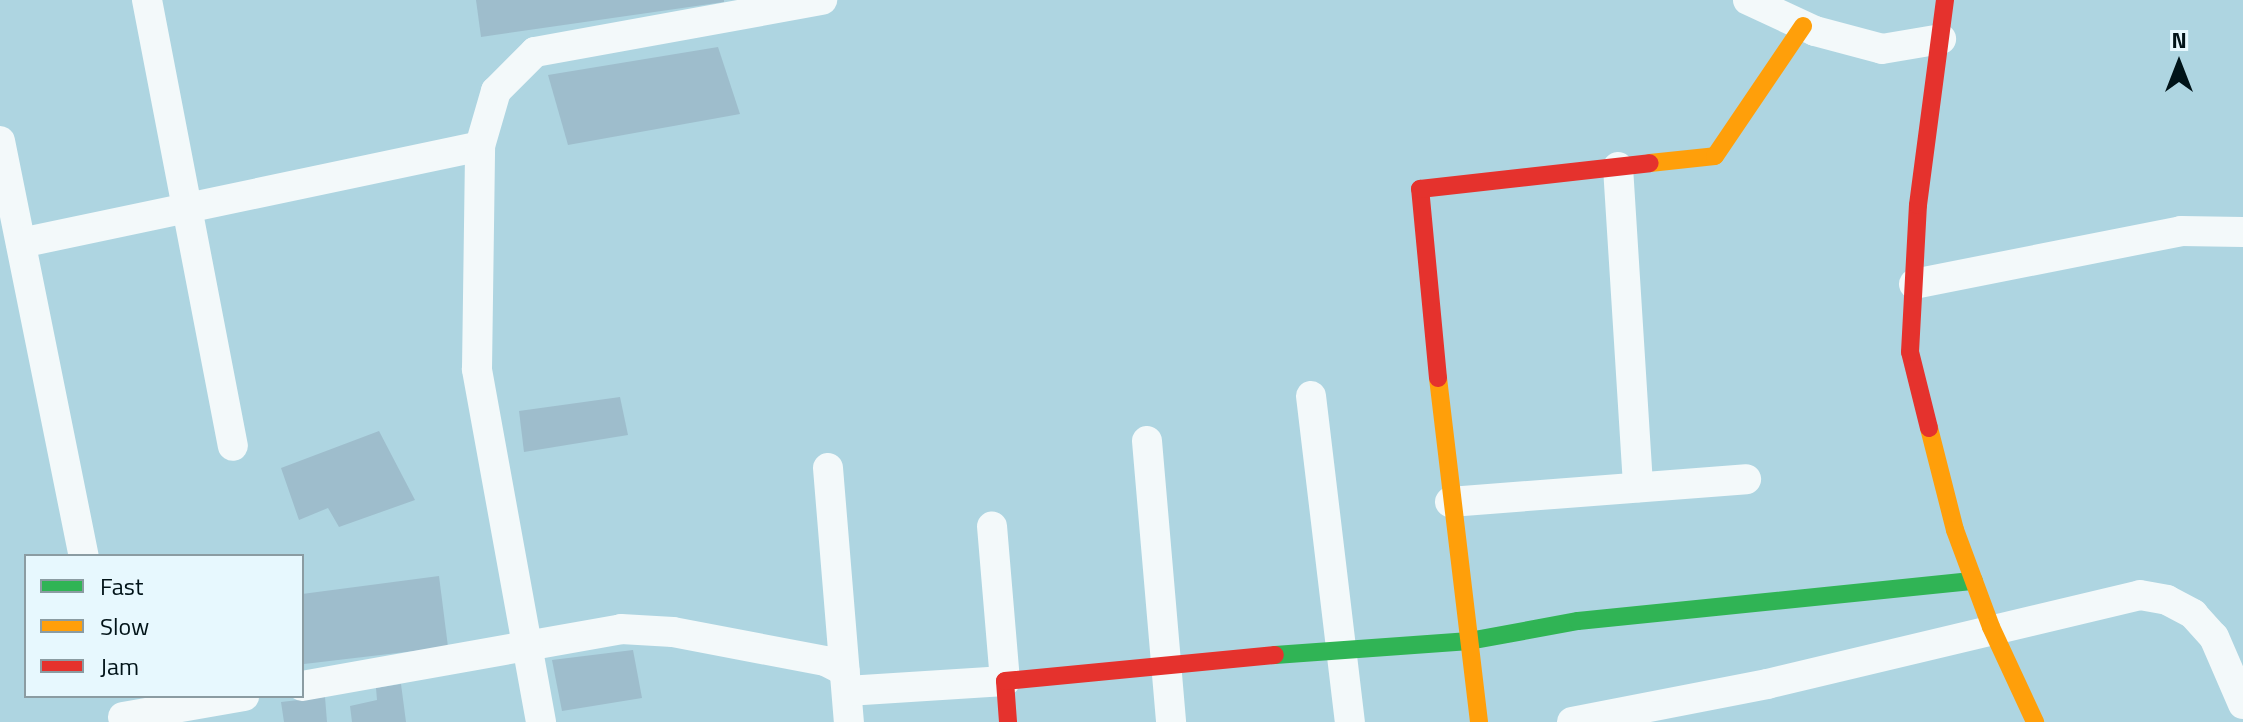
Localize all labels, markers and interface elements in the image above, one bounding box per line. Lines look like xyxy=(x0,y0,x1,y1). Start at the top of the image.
text: N xyxy=(2171,23,2187,57)
north arrow xyxy=(2139,24,2219,104)
legend xyxy=(24,554,304,698)
text: Fast xyxy=(100,568,143,604)
text: Slow xyxy=(100,608,149,644)
text: Jam xyxy=(100,648,139,684)

